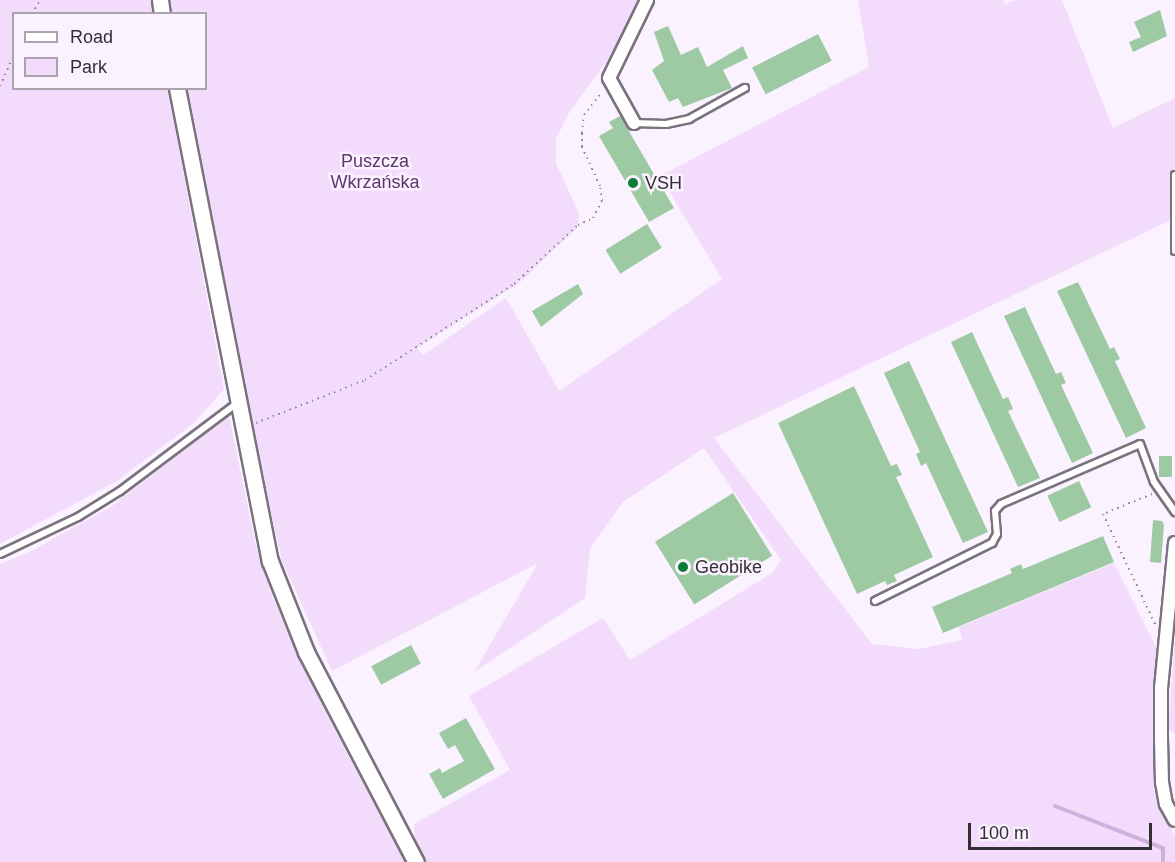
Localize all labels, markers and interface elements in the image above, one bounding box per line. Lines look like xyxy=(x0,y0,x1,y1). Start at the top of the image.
legend xyxy=(12,12,207,90)
text: Road xyxy=(70,27,113,47)
text: Park xyxy=(70,57,107,77)
park label: Puszcza Wkrzańska xyxy=(330,151,420,194)
place label: VSH xyxy=(645,172,682,194)
marker: VSH xyxy=(626,176,640,190)
place label: Geobike xyxy=(695,556,762,578)
marker: Geobike xyxy=(676,560,690,574)
scale bar xyxy=(971,811,1156,849)
text: 100 m xyxy=(979,823,1029,843)

